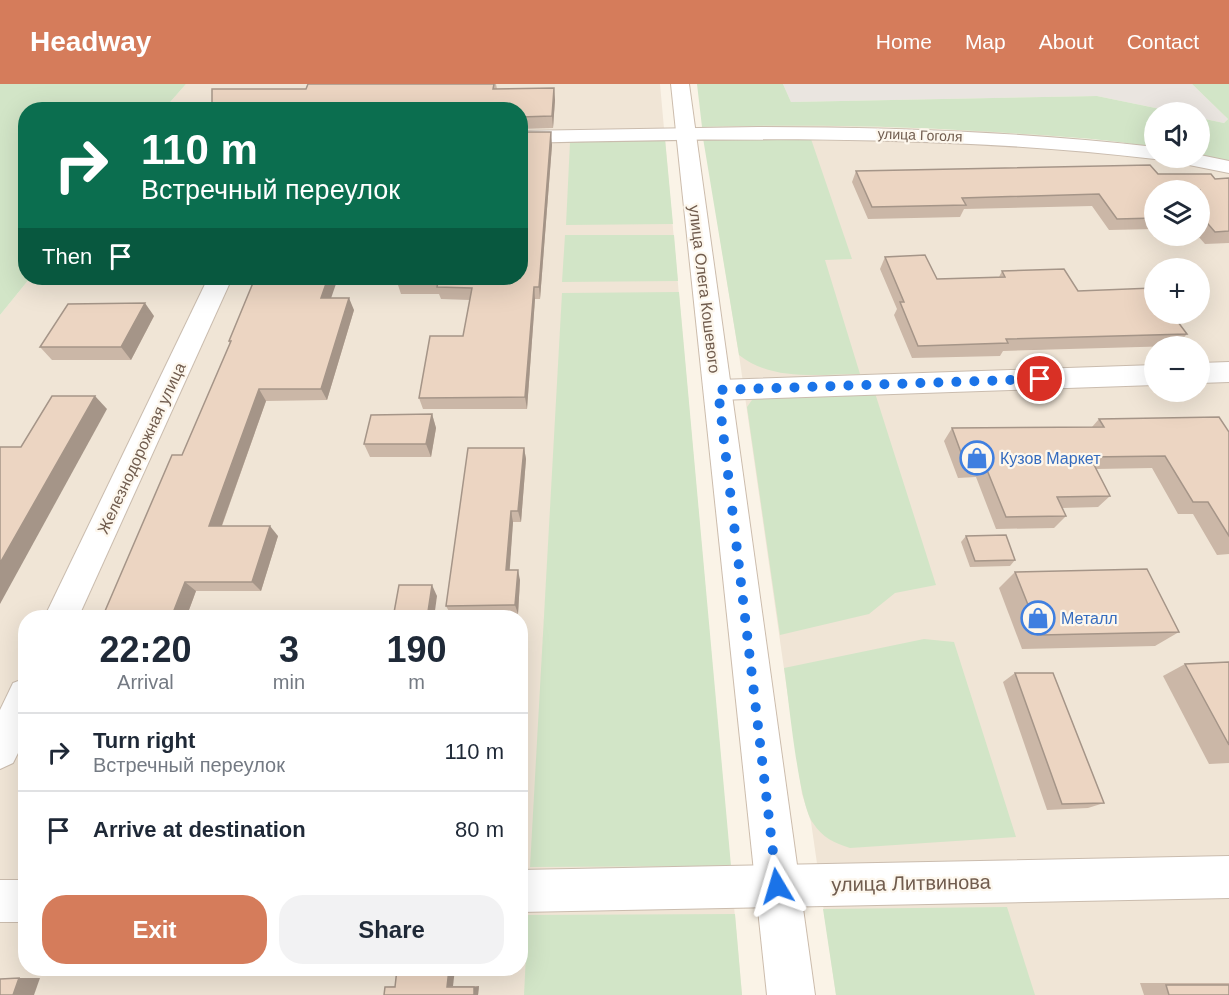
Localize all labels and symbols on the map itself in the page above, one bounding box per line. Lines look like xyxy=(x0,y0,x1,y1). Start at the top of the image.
street label: улица Гоголя xyxy=(877,126,963,144)
street label: улица Олега Кошевого xyxy=(686,204,723,374)
pin xyxy=(1014,353,1065,404)
street label: Железнодорожная улица xyxy=(94,360,189,537)
shop icon: Кузов Маркет xyxy=(959,440,995,476)
place label: Кузов Маркет xyxy=(1000,450,1101,467)
shop icon: Металл xyxy=(1020,600,1056,636)
place label: Металл xyxy=(1061,610,1118,627)
position arrow xyxy=(745,854,809,918)
street label: улица Литвинова xyxy=(831,871,992,895)

